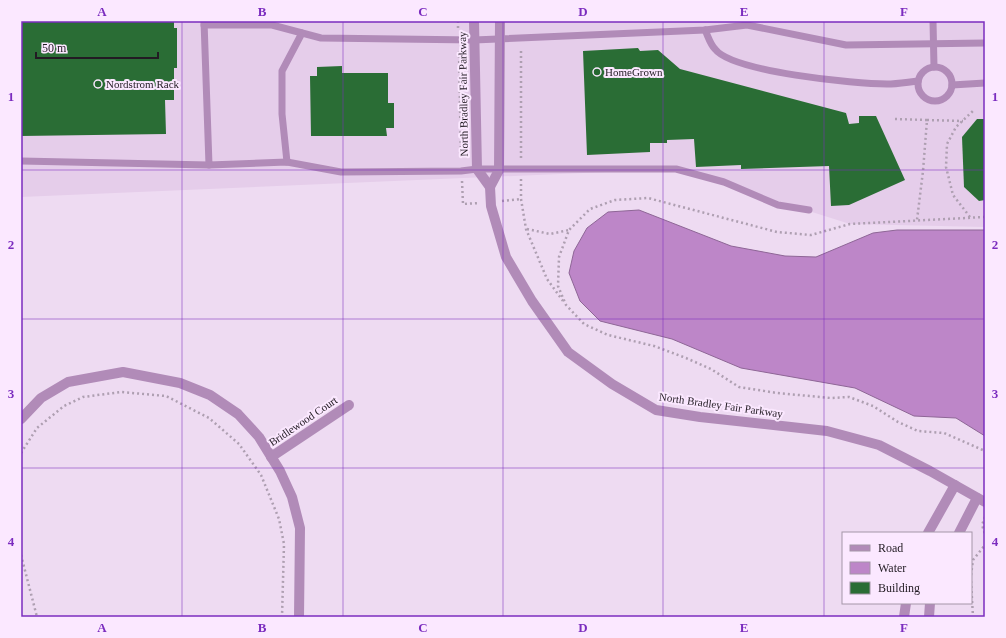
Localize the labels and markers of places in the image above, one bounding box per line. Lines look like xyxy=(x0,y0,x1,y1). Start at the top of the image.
place label: HomeGrown xyxy=(605,66,663,78)
marker: HomeGrown xyxy=(592,67,602,77)
place label: Nordstrom Rack xyxy=(106,78,180,90)
marker: Nordstrom Rack xyxy=(93,79,103,89)

